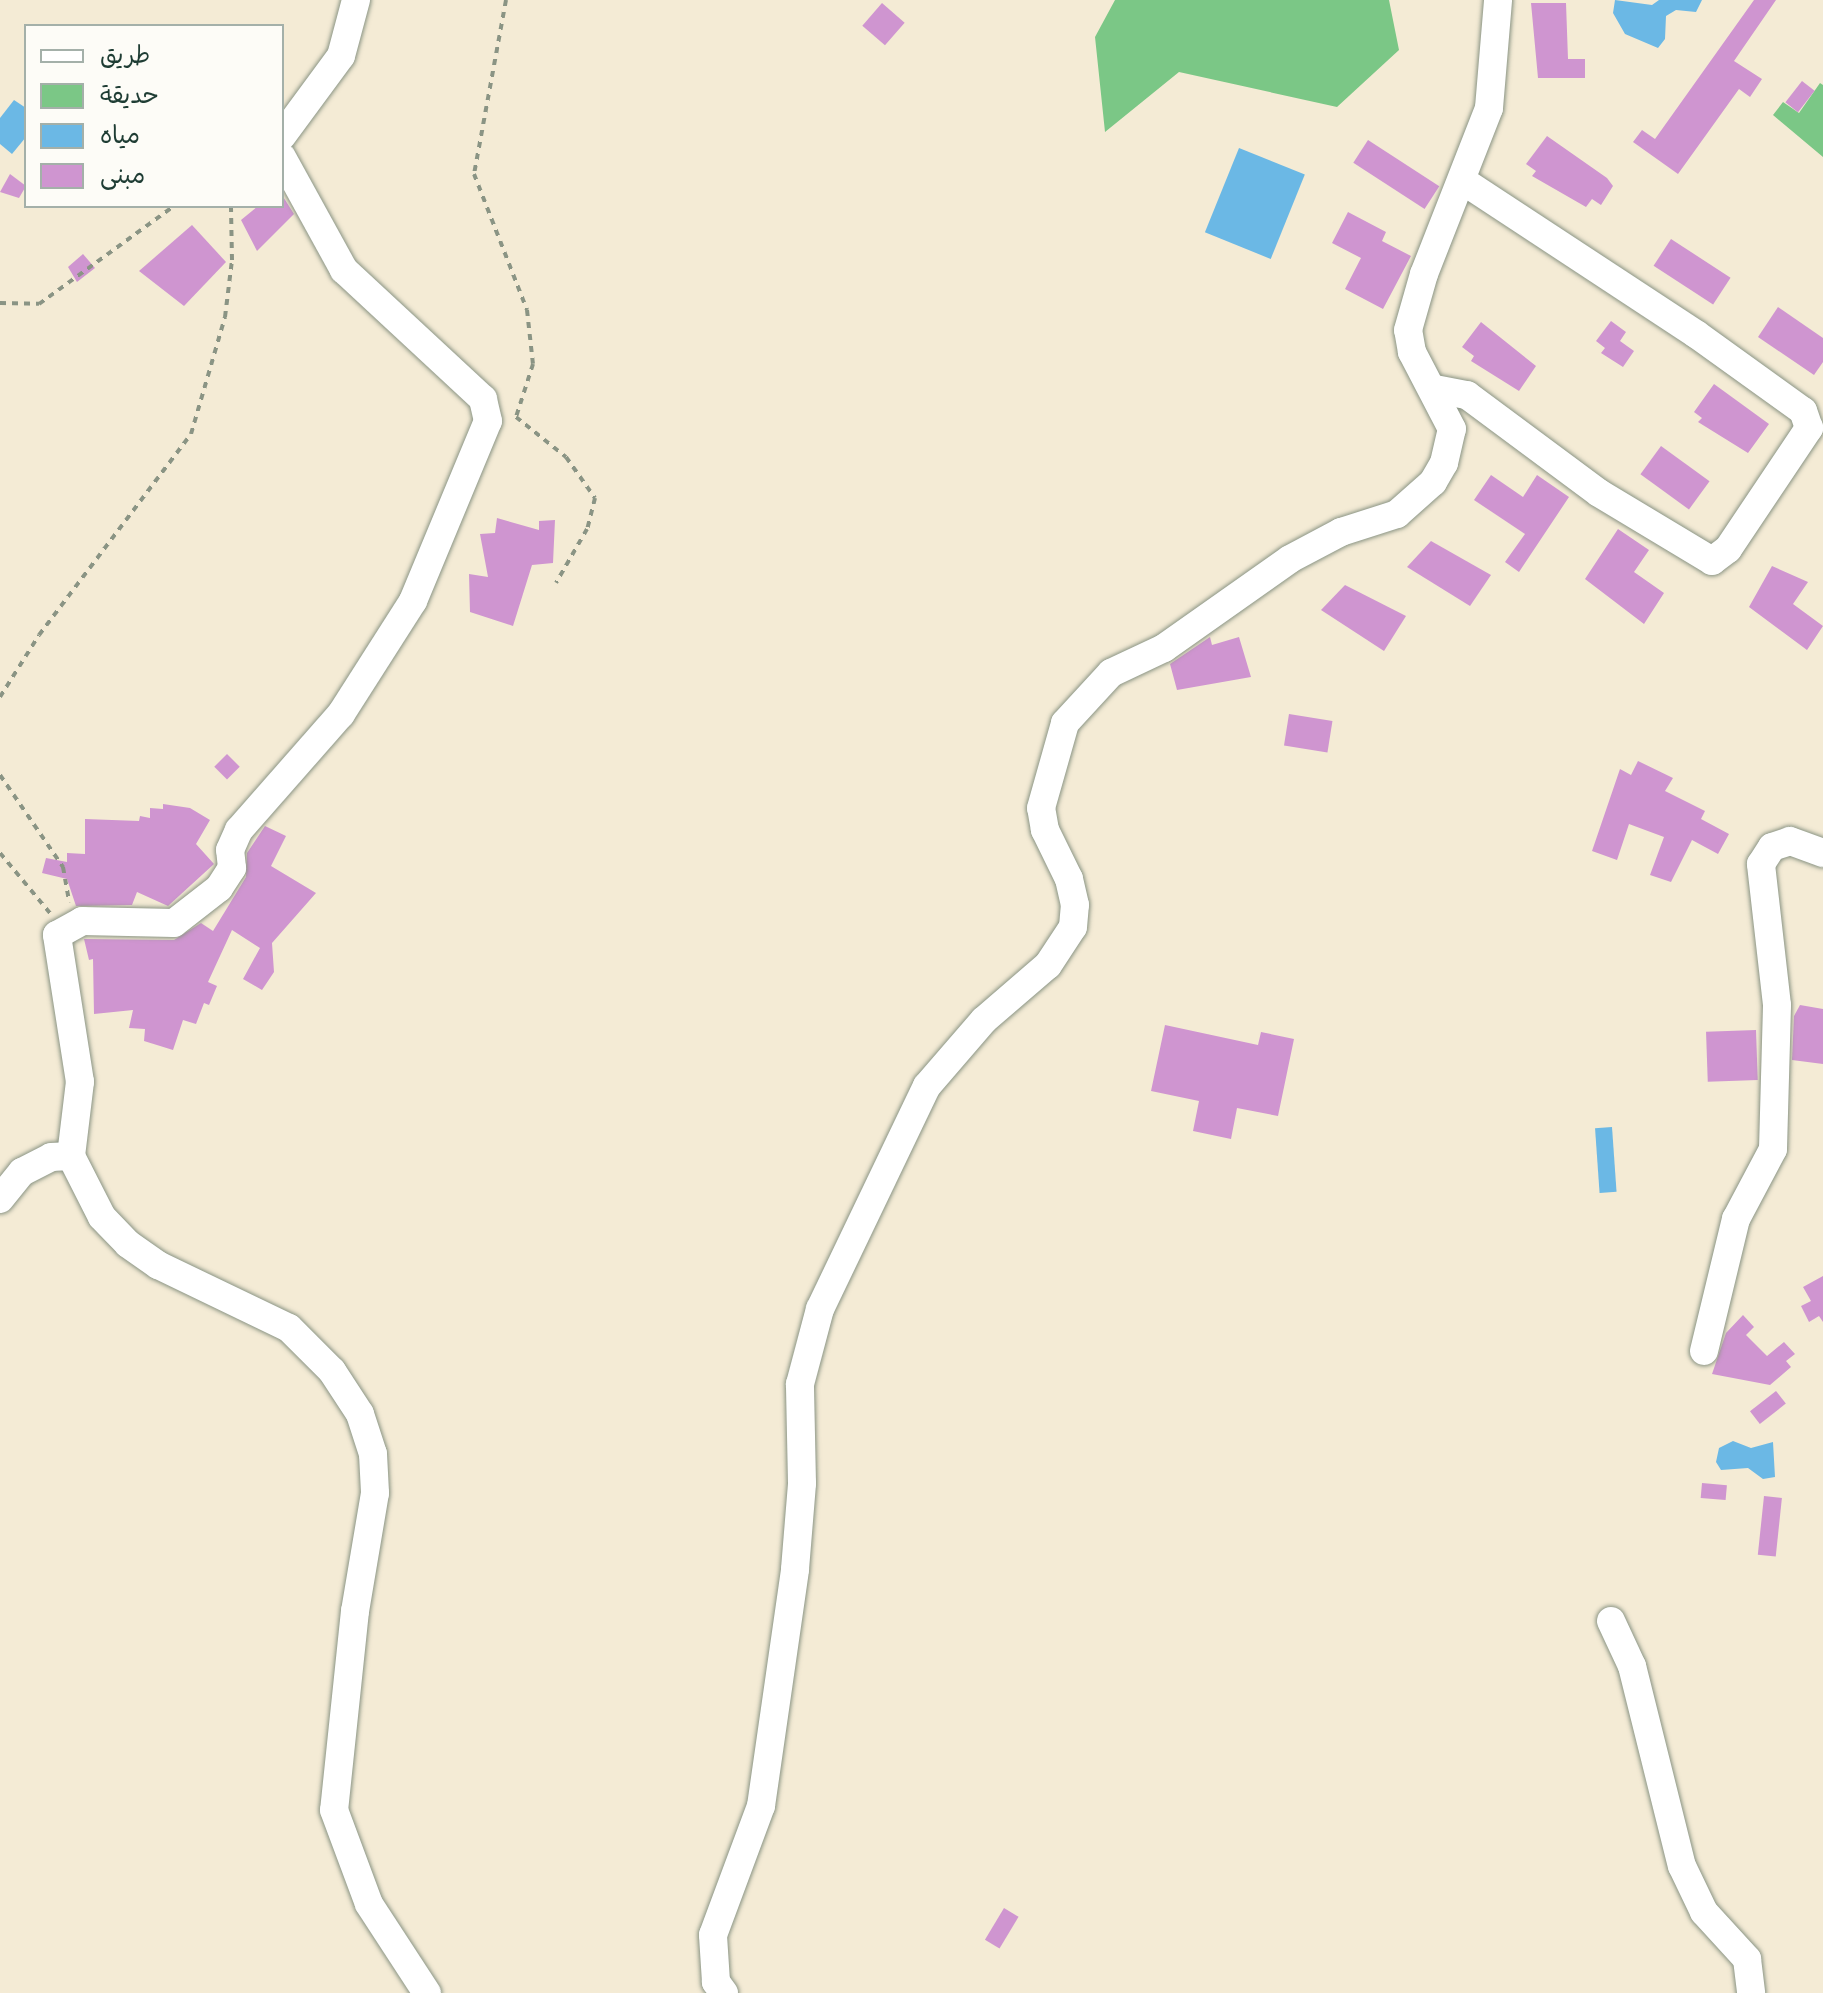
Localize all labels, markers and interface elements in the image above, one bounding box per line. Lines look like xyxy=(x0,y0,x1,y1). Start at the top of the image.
legend xyxy=(24,24,284,208)
text: طريق xyxy=(100,39,150,69)
text: حديقة xyxy=(100,79,159,109)
text: مياه xyxy=(100,119,140,149)
text: مبنى xyxy=(100,159,145,189)

